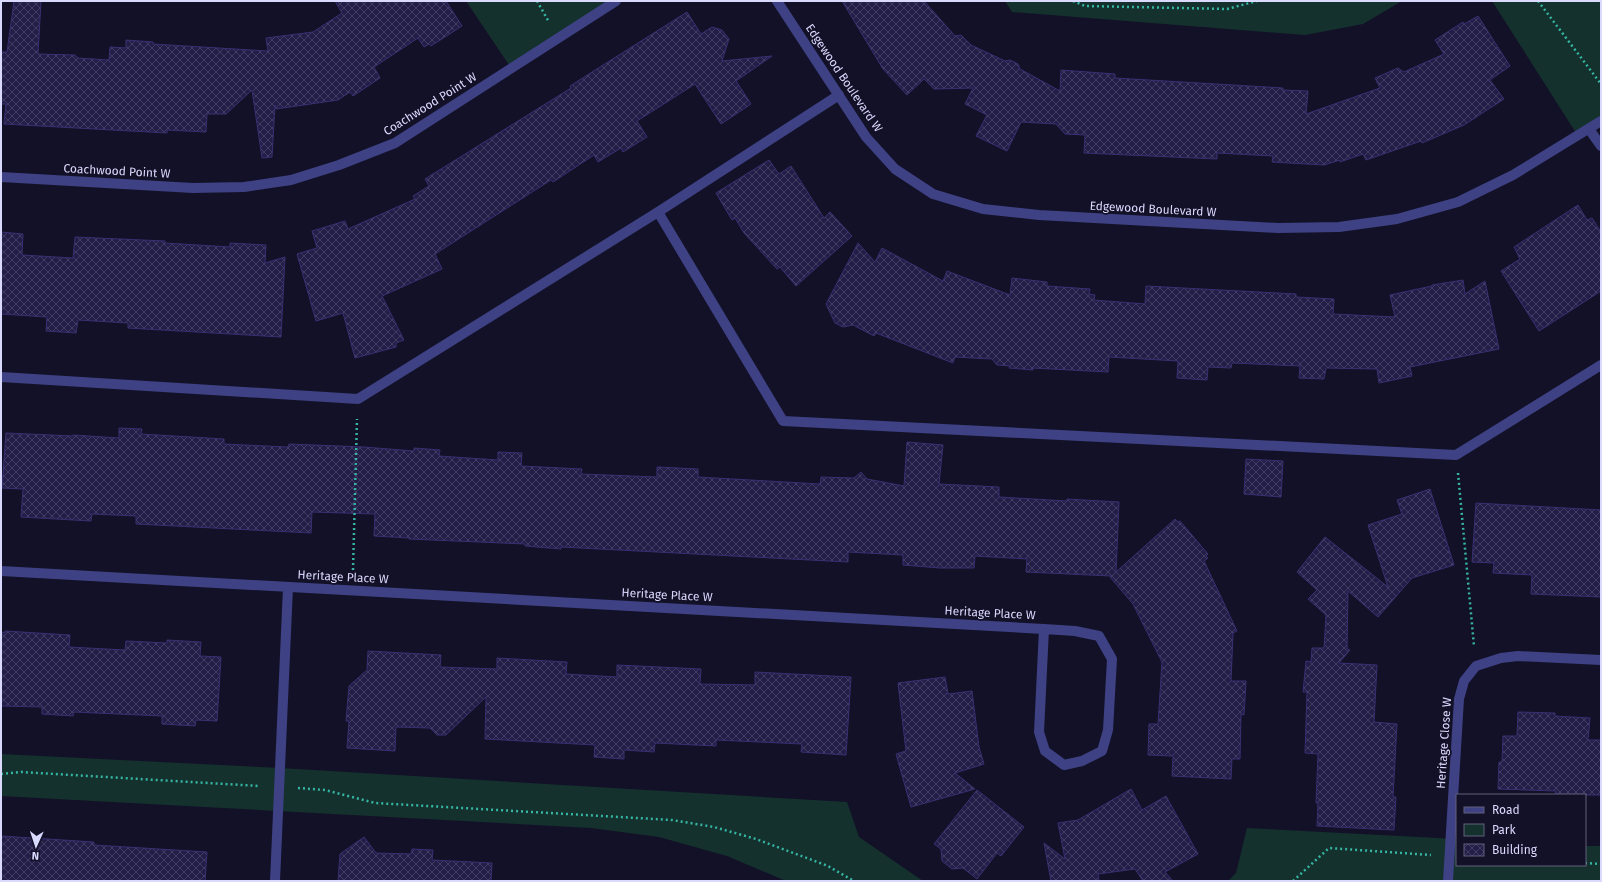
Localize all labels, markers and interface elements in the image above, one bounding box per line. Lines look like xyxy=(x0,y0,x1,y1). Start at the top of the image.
street label: Edgewood Boulevard W xyxy=(803,21,885,135)
street label: Coachwood Point W xyxy=(381,70,479,138)
street label: Coachwood Point W xyxy=(63,161,171,181)
street label: Edgewood Boulevard W xyxy=(1089,199,1217,219)
street label: Heritage Place W xyxy=(297,568,389,586)
street label: Heritage Place W xyxy=(621,586,713,604)
street label: Heritage Place W xyxy=(944,604,1036,622)
street label: Heritage Close W xyxy=(1434,697,1454,789)
legend xyxy=(1456,794,1586,866)
text: Road xyxy=(1492,803,1520,817)
text: Park xyxy=(1492,823,1516,837)
north arrow xyxy=(16,826,56,866)
text: Building xyxy=(1492,843,1538,857)
text: N xyxy=(32,849,39,862)

